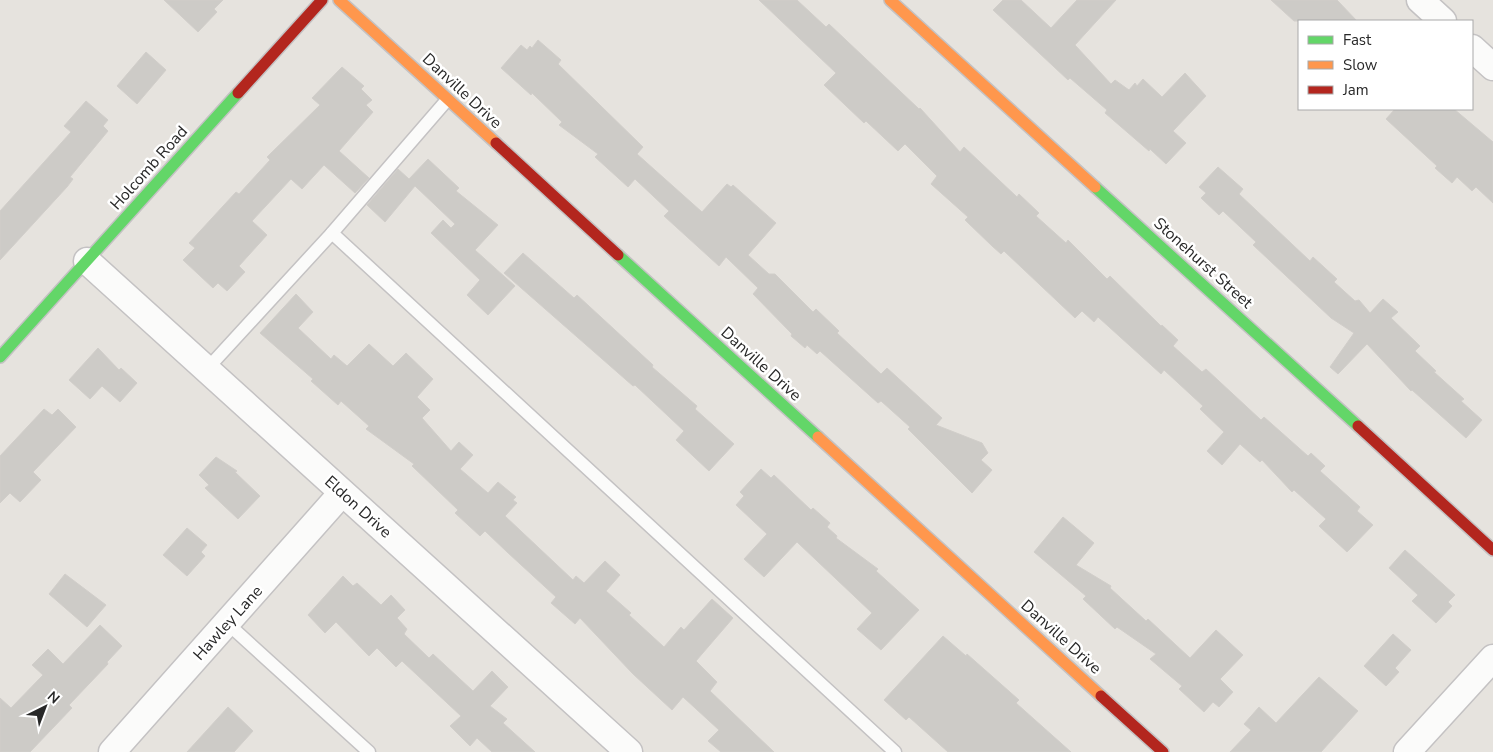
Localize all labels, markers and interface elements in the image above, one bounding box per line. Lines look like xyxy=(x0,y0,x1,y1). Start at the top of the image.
legend xyxy=(1298,20,1473,110)
text: Fast xyxy=(1343,30,1372,50)
street label: Danville Drive xyxy=(417,48,507,134)
text: Slow xyxy=(1343,55,1378,75)
text: Jam xyxy=(1342,80,1369,100)
street label: Holcomb Road xyxy=(105,121,193,215)
street label: Stonehurst Street xyxy=(1149,212,1258,314)
street label: Danville Drive xyxy=(716,322,806,406)
street label: Eldon Drive xyxy=(320,471,396,543)
street label: Hawley Lane xyxy=(188,581,268,665)
street label: Danville Drive xyxy=(1016,595,1106,679)
north arrow xyxy=(20,682,70,732)
text: N xyxy=(43,687,64,708)

